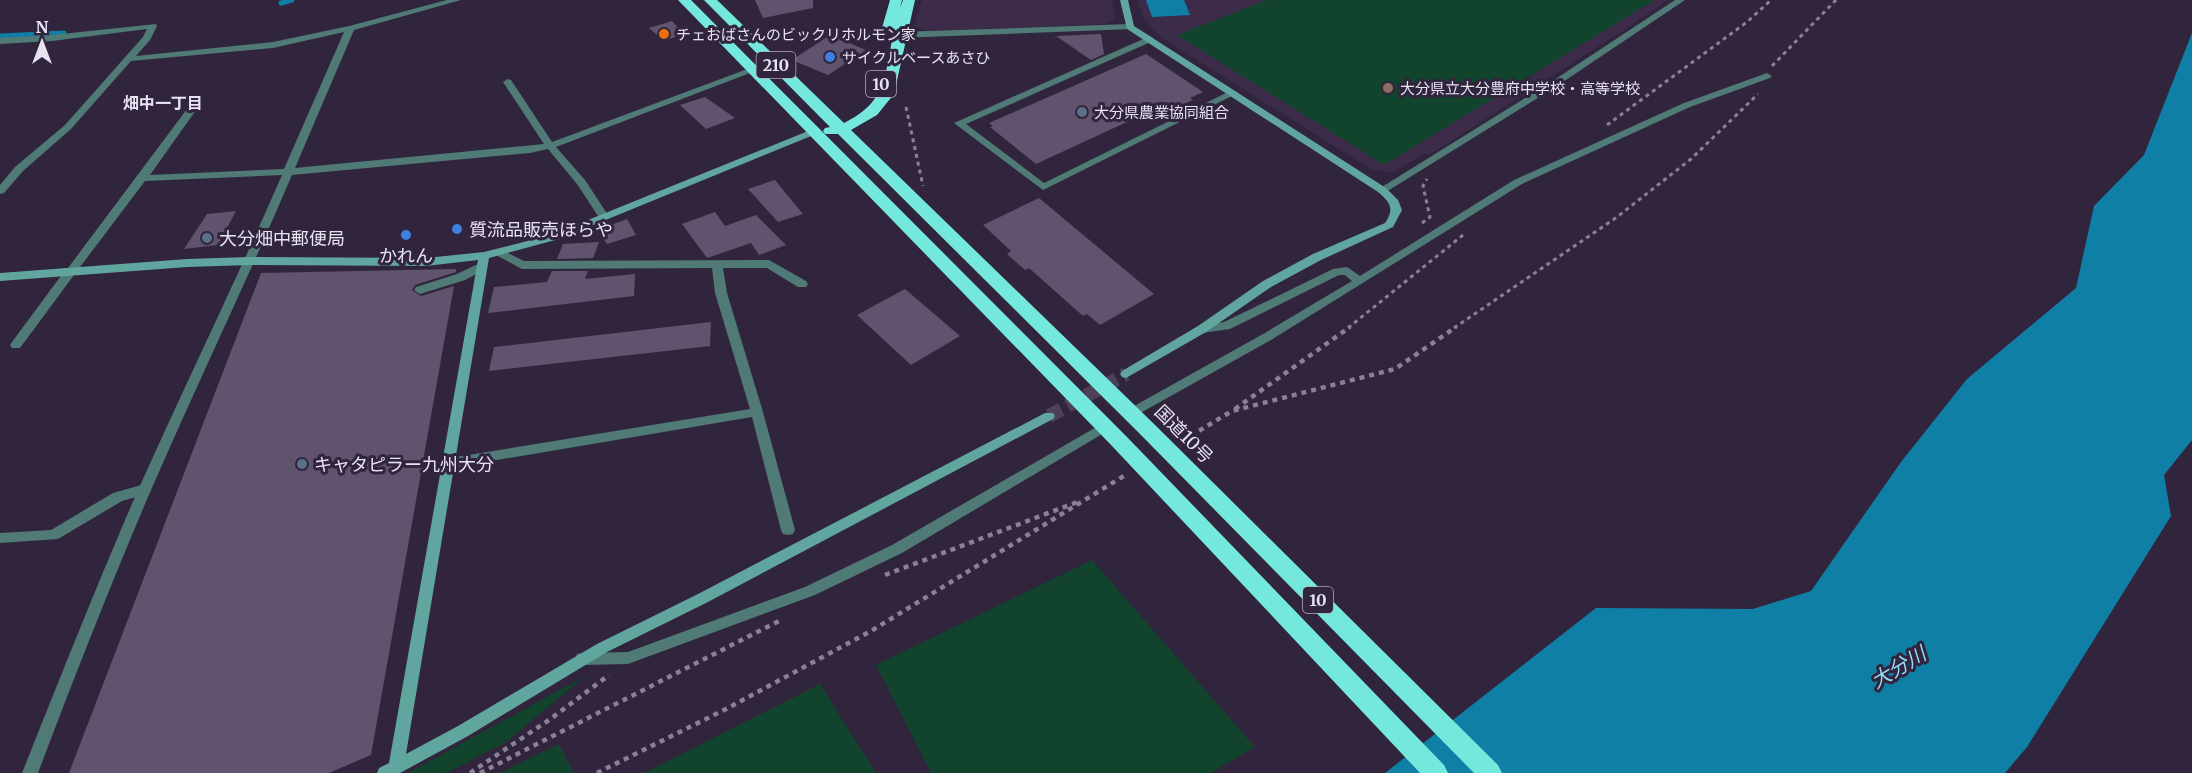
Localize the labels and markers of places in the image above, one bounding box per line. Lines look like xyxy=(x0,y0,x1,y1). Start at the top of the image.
place label: チェおばさんのビックリホルモン家 xyxy=(676,25,916,44)
marker: チェおばさんのビックリホルモン家 xyxy=(657,27,671,41)
place label: サイクルベースあさひ xyxy=(842,48,991,67)
marker: サイクルベースあさひ xyxy=(823,50,837,64)
place label: 大分県立大分豊府中学校・高等学校 xyxy=(1400,79,1640,98)
marker: 大分県立大分豊府中学校・高等学校 xyxy=(1381,81,1395,95)
place label: 大分県農業協同組合 xyxy=(1094,103,1229,122)
marker: 大分県農業協同組合 xyxy=(1075,105,1089,119)
place label: 質流品販売ほらや xyxy=(469,218,613,241)
marker: 質流品販売ほらや xyxy=(450,222,464,236)
place label: 大分畑中郵便局 xyxy=(219,227,345,250)
marker: かれん xyxy=(399,228,413,242)
marker: 大分畑中郵便局 xyxy=(200,231,214,245)
place label: かれん xyxy=(379,244,433,267)
place label: キャタピラー九州大分 xyxy=(314,453,494,476)
marker: キャタピラー九州大分 xyxy=(295,457,309,471)

